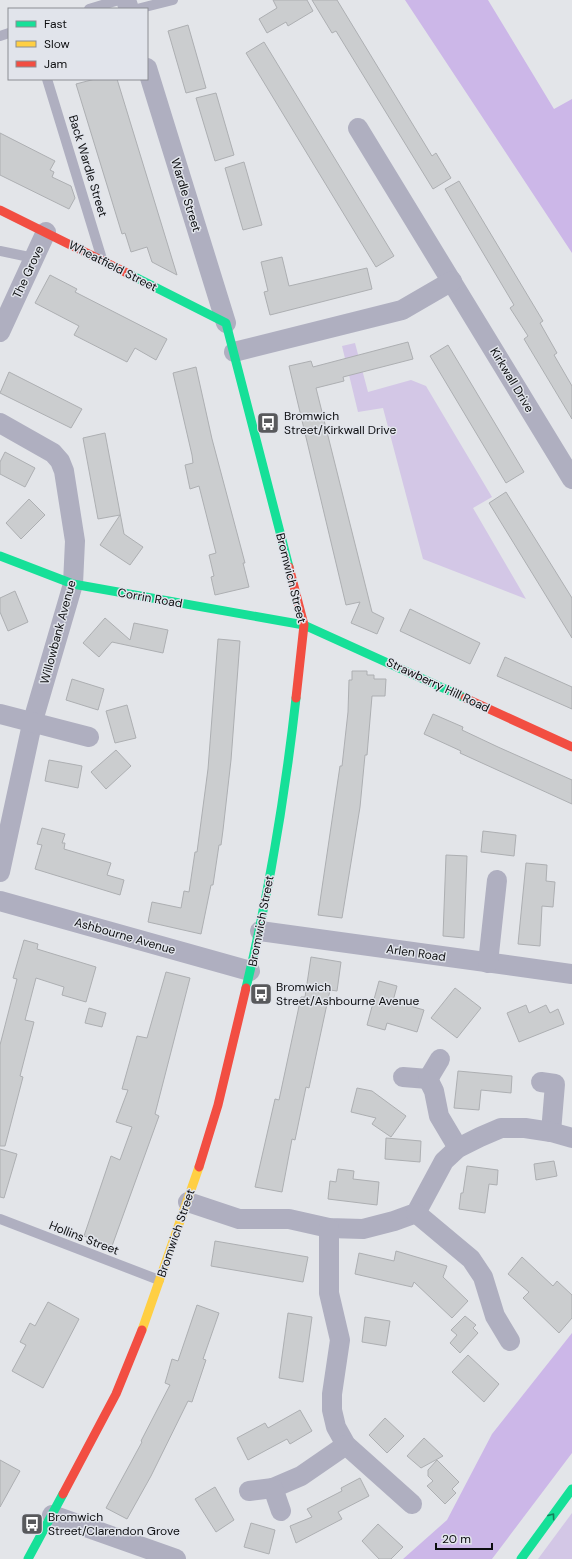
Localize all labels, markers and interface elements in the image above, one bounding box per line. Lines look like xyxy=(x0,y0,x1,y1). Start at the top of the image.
legend xyxy=(8,8,148,80)
text: Fast xyxy=(44,16,67,32)
text: Slow xyxy=(44,36,70,52)
text: Jam xyxy=(44,56,67,72)
street label: Back Wardle Street xyxy=(65,113,111,219)
street label: Wardle Street xyxy=(167,156,205,234)
street label: Wheatfield Street xyxy=(66,237,160,295)
street label: The Grove xyxy=(9,243,47,301)
street label: Kirkwall Drive xyxy=(486,345,538,415)
place label: Bromwich Street/Kirkwall Drive xyxy=(284,408,396,438)
bus stop icon: Bromwich Street/Kirkwall Drive xyxy=(255,410,281,436)
street label: Bromwich Street xyxy=(272,531,310,625)
street label: Willowbank Avenue xyxy=(36,578,80,686)
street label: Corrin Road xyxy=(116,584,184,612)
street label: Strawberry Hill Road xyxy=(384,654,492,716)
street label: Bromwich Street xyxy=(244,874,278,968)
street label: Ashbourne Avenue xyxy=(73,914,178,958)
street label: Arlen Road xyxy=(385,941,447,965)
place label: Bromwich Street/Ashbourne Avenue xyxy=(276,979,419,1009)
bus stop icon: Bromwich Street/Ashbourne Avenue xyxy=(248,981,274,1007)
street label: Bromwich Street xyxy=(153,1187,199,1279)
street label: Hollins Street xyxy=(47,1217,122,1259)
place label: Bromwich Street/Clarendon Grove xyxy=(48,1509,180,1539)
bus stop icon: Bromwich Street/Clarendon Grove xyxy=(19,1511,45,1537)
one-way arrow xyxy=(547,1513,555,1520)
scale bar xyxy=(436,1525,492,1551)
text: 20 m xyxy=(442,1531,471,1547)

